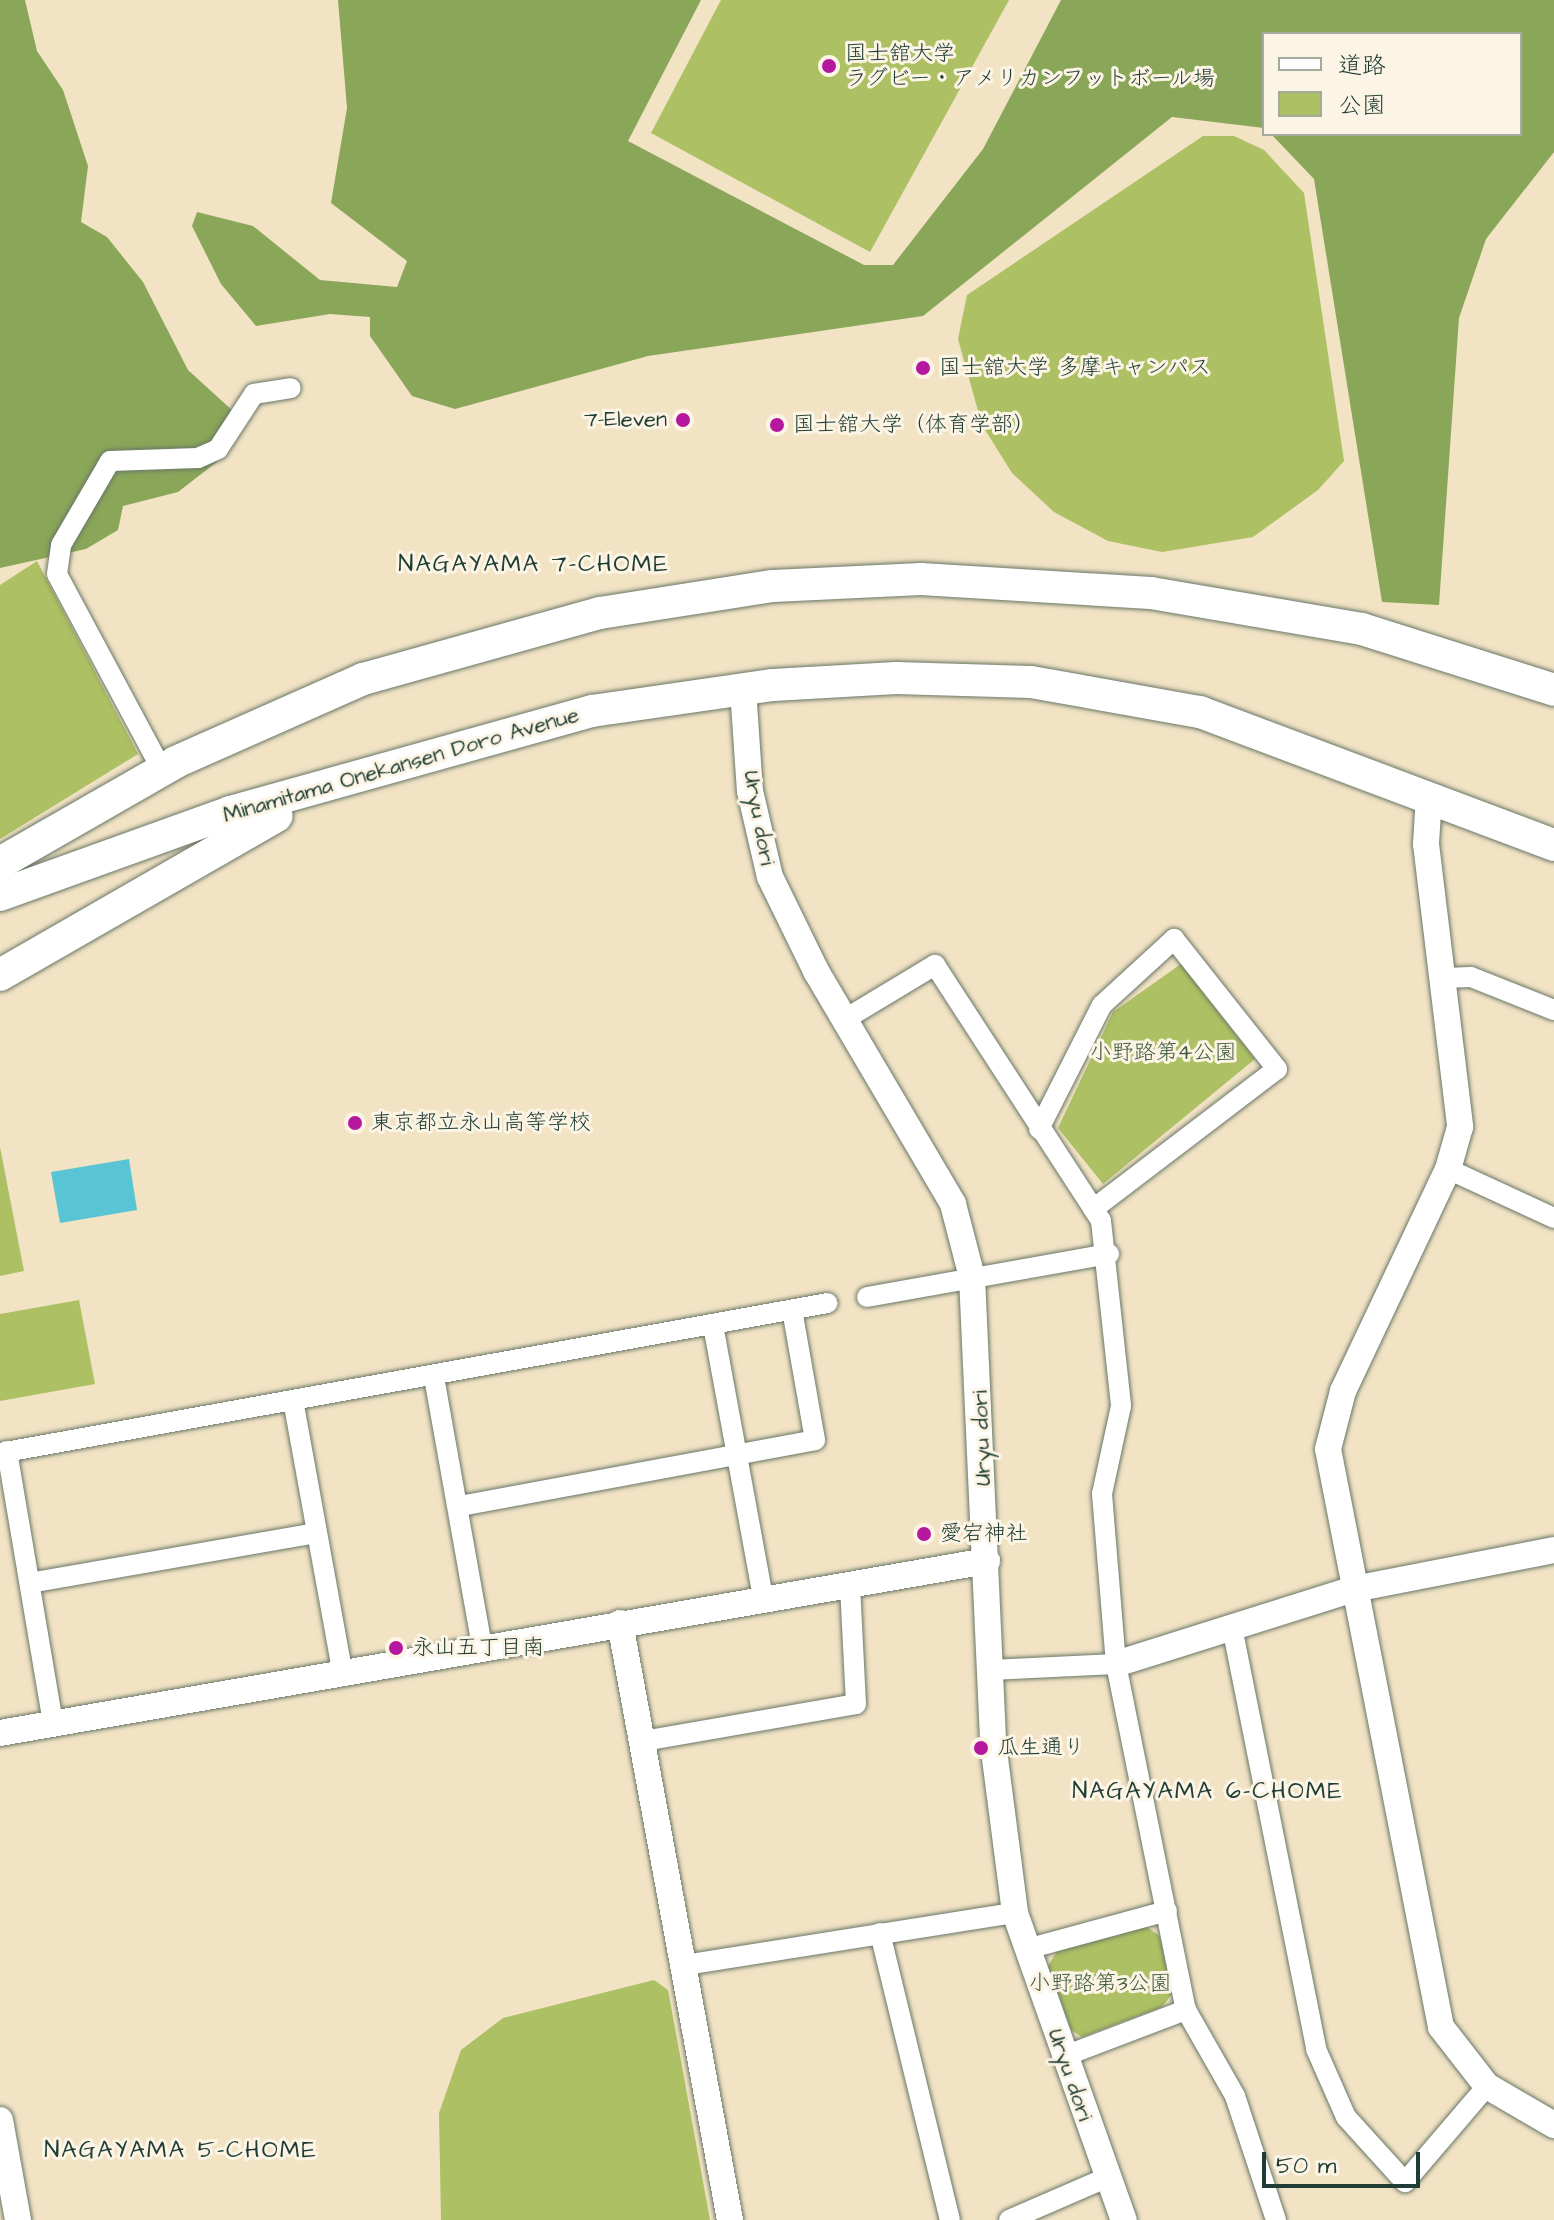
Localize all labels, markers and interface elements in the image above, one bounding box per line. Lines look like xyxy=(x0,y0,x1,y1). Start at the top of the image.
legend xyxy=(1262,32,1522,136)
place label: 国士舘大学 ラグビー・アメリカンフットボール場 xyxy=(845,40,1218,92)
text: 道路 xyxy=(1338,49,1386,83)
marker: 国士舘大学 ラグビー・アメリカンフットボール場 xyxy=(820,57,838,75)
text: 公園 xyxy=(1338,89,1386,123)
place label: 国士舘大学 多摩キャンパス xyxy=(939,355,1212,381)
marker: 国士舘大学 多摩キャンパス xyxy=(914,359,932,377)
place label: 7-Eleven xyxy=(584,407,667,433)
marker: 7-Eleven xyxy=(674,411,692,429)
place label: 国士舘大学（体育学部） xyxy=(793,412,1035,438)
marker: 国士舘大学（体育学部） xyxy=(768,416,786,434)
district label: NAGAYAMA 7-CHOME xyxy=(398,551,670,579)
street label: Minamitama Onekansen Doro Avenue xyxy=(220,701,582,829)
street label: Uryu dori xyxy=(738,769,780,867)
park label: 小野路第4公園 xyxy=(1090,1040,1236,1066)
place label: 東京都立永山高等学校 xyxy=(371,1110,591,1136)
marker: 東京都立永山高等学校 xyxy=(346,1114,364,1132)
street label: Uryu dori xyxy=(967,1390,997,1486)
place label: 愛宕神社 xyxy=(940,1521,1028,1547)
marker: 愛宕神社 xyxy=(915,1525,933,1543)
place label: 永山五丁目南 xyxy=(412,1635,544,1661)
marker: 永山五丁目南 xyxy=(387,1639,405,1657)
place label: 瓜生通り xyxy=(997,1735,1085,1761)
marker: 瓜生通り xyxy=(972,1739,990,1757)
district label: NAGAYAMA 6-CHOME xyxy=(1072,1778,1344,1806)
park label: 小野路第3公園 xyxy=(1028,1971,1172,1997)
street label: Uryu dori xyxy=(1042,2025,1098,2125)
scale bar xyxy=(1266,2136,1424,2186)
district label: NAGAYAMA 5-CHOME xyxy=(44,2137,318,2165)
text: 50 m xyxy=(1276,2149,1336,2183)

